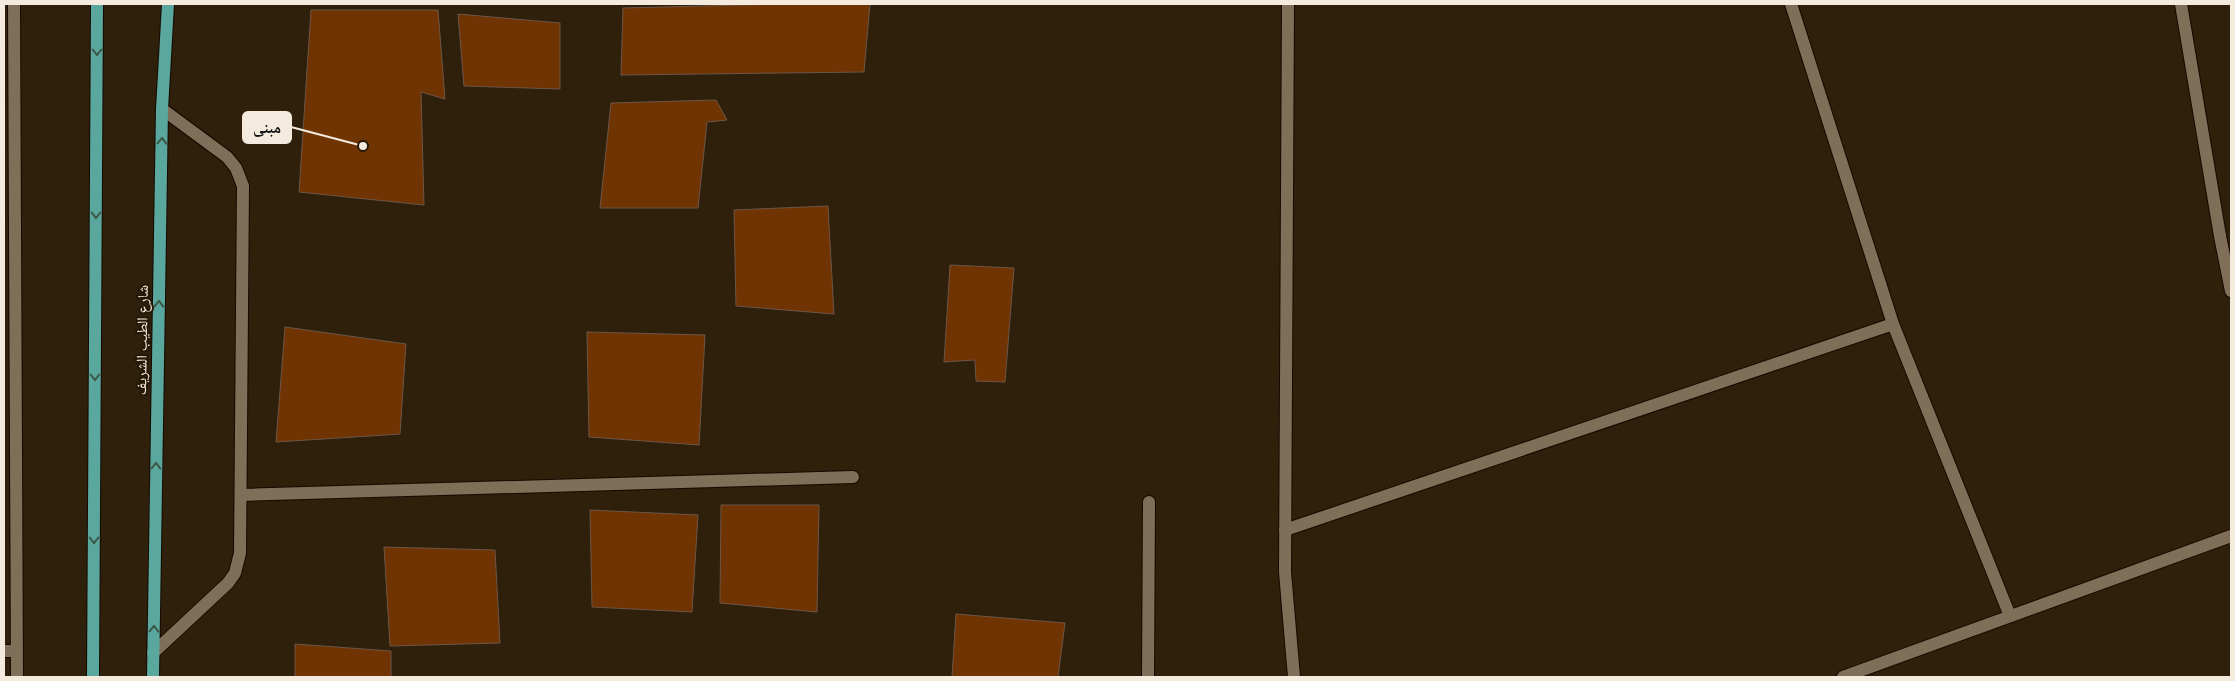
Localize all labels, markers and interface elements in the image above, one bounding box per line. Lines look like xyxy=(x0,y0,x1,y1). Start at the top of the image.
one-way arrow xyxy=(92,49,102,57)
callout: مبنى xyxy=(243,112,291,143)
text: مبنى xyxy=(253,118,281,137)
one-way arrow xyxy=(156,137,167,145)
one-way arrow xyxy=(91,212,101,219)
street label: شارع الطيب الشريف xyxy=(132,284,153,395)
one-way arrow xyxy=(154,299,164,307)
one-way arrow xyxy=(90,374,100,382)
one-way arrow xyxy=(151,462,161,470)
one-way arrow xyxy=(89,536,99,544)
one-way arrow xyxy=(149,624,159,632)

